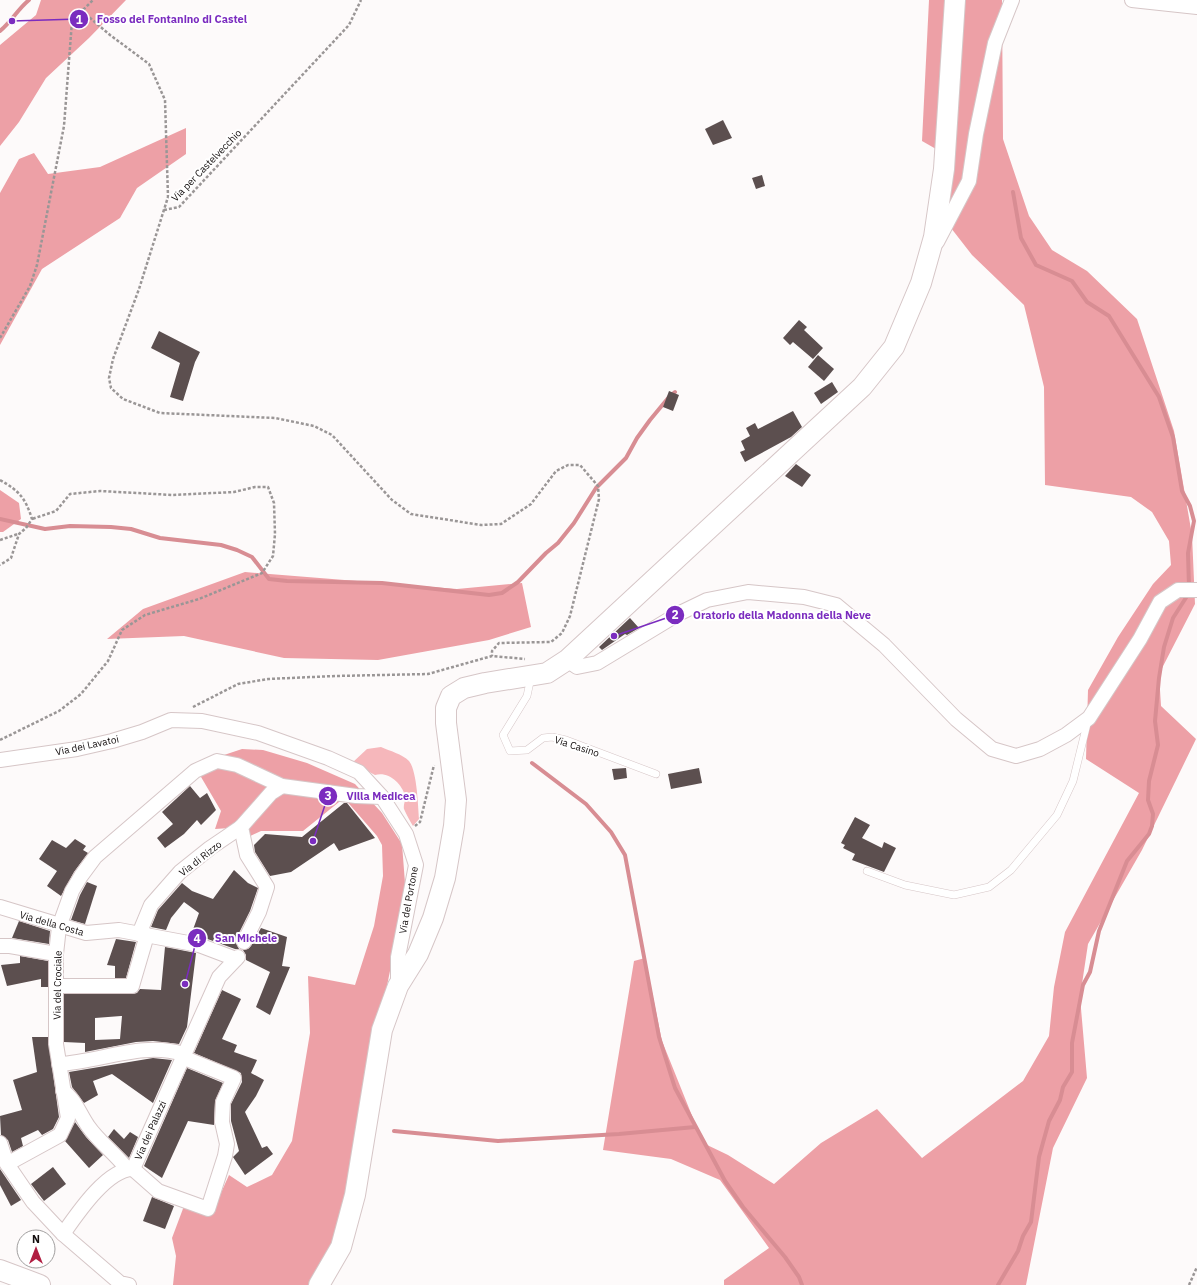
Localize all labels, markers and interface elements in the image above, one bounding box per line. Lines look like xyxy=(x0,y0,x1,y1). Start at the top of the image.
callout: Fosso del Fontanino di Castel xyxy=(69,8,255,31)
text: 1 xyxy=(75,12,83,27)
text: Fosso del Fontanino di Castel xyxy=(97,12,248,26)
street label: Via per Castelvecchio xyxy=(168,126,245,204)
callout: Oratorio della Madonna della Neve xyxy=(665,604,879,627)
text: 2 xyxy=(671,607,679,622)
text: Oratorio della Madonna della Neve xyxy=(693,608,871,622)
street label: Via dei Lavatoi xyxy=(54,732,120,759)
street label: Via Casino xyxy=(553,733,601,760)
callout: Villa Medicea xyxy=(318,784,423,807)
text: 3 xyxy=(324,788,332,803)
text: Villa Medicea xyxy=(347,789,415,803)
street label: Via di Rizzo xyxy=(176,837,225,879)
street label: Via del Portone xyxy=(396,865,421,935)
street label: Via della Costa xyxy=(18,908,86,939)
callout: San Michele xyxy=(187,927,285,950)
text: 4 xyxy=(193,931,201,946)
text: San Michele xyxy=(215,931,277,945)
street label: Via del Crociale xyxy=(50,950,65,1020)
street label: Via dei Palazzi xyxy=(132,1099,169,1162)
north arrow xyxy=(16,1229,56,1269)
text: N xyxy=(32,1232,40,1246)

